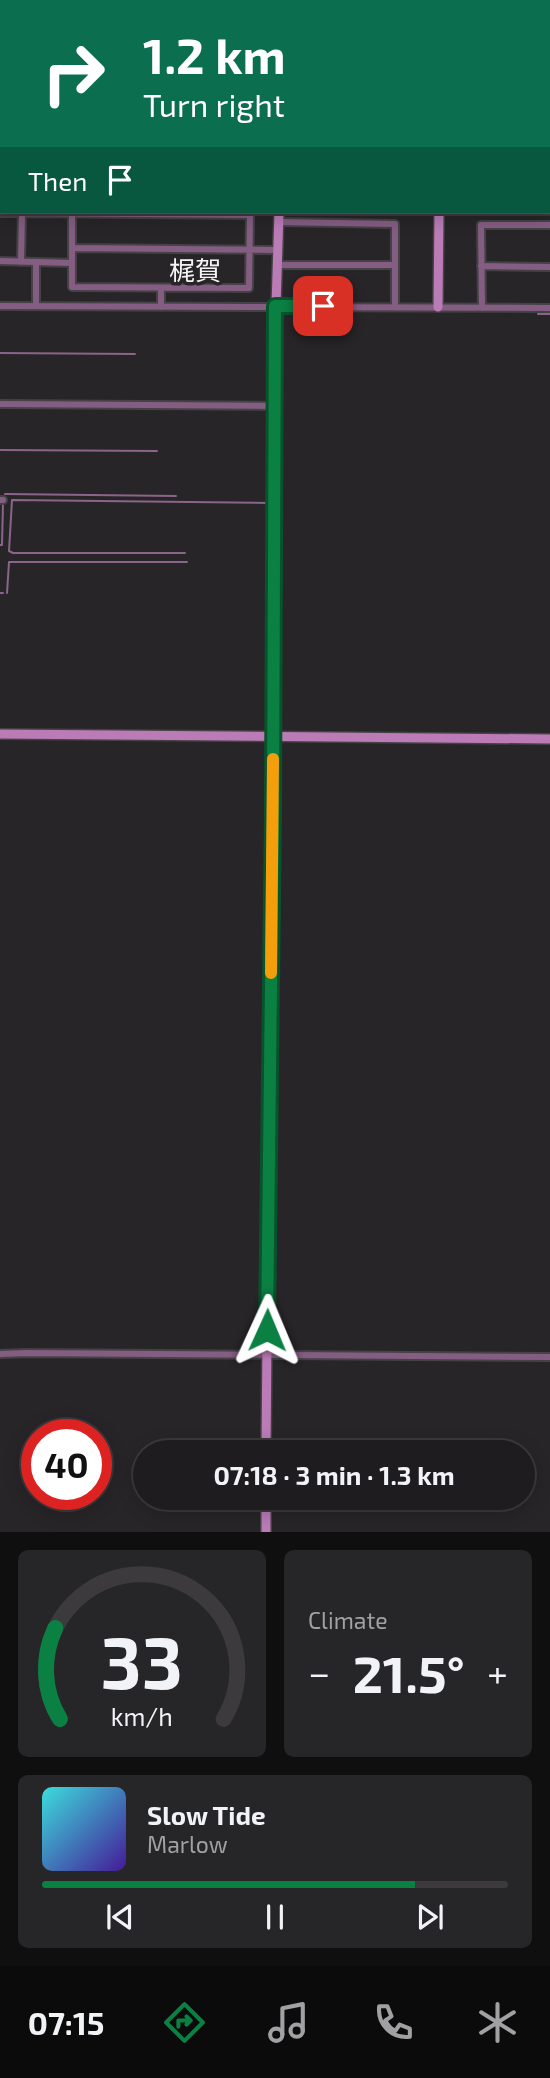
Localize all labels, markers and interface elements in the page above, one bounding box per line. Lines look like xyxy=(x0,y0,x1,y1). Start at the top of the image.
text: 1.2 km xyxy=(143,25,286,84)
icon: right xyxy=(28,28,119,119)
text: Turn right xyxy=(143,85,285,123)
icon: arrive xyxy=(101,161,139,199)
text: Then xyxy=(28,165,87,196)
district label: 梶賀 xyxy=(169,254,221,285)
pin xyxy=(293,276,353,336)
icon: arrive xyxy=(304,287,342,325)
position arrow xyxy=(230,1293,304,1367)
speed limit sign: 40 xyxy=(21,1419,112,1510)
text: 07:18 · 3 min · 1.3 km xyxy=(213,1459,455,1490)
text: Climate xyxy=(308,1606,388,1634)
text: 33 xyxy=(101,1617,183,1705)
text: 21.5° xyxy=(353,1641,465,1703)
text: − xyxy=(308,1649,330,1695)
text: + xyxy=(487,1649,508,1695)
text: km/h xyxy=(111,1701,173,1731)
text: Slow Tide xyxy=(147,1799,266,1830)
text: Marlow xyxy=(147,1830,228,1858)
icon: previous xyxy=(101,1898,139,1936)
icon: pause xyxy=(256,1898,294,1936)
icon: next xyxy=(411,1898,449,1936)
icon: directions xyxy=(160,1998,209,2047)
icon: music xyxy=(264,1998,313,2047)
icon: phone xyxy=(369,1998,418,2047)
icon: climate xyxy=(473,1998,522,2047)
text: 07:15 xyxy=(28,2003,105,2041)

